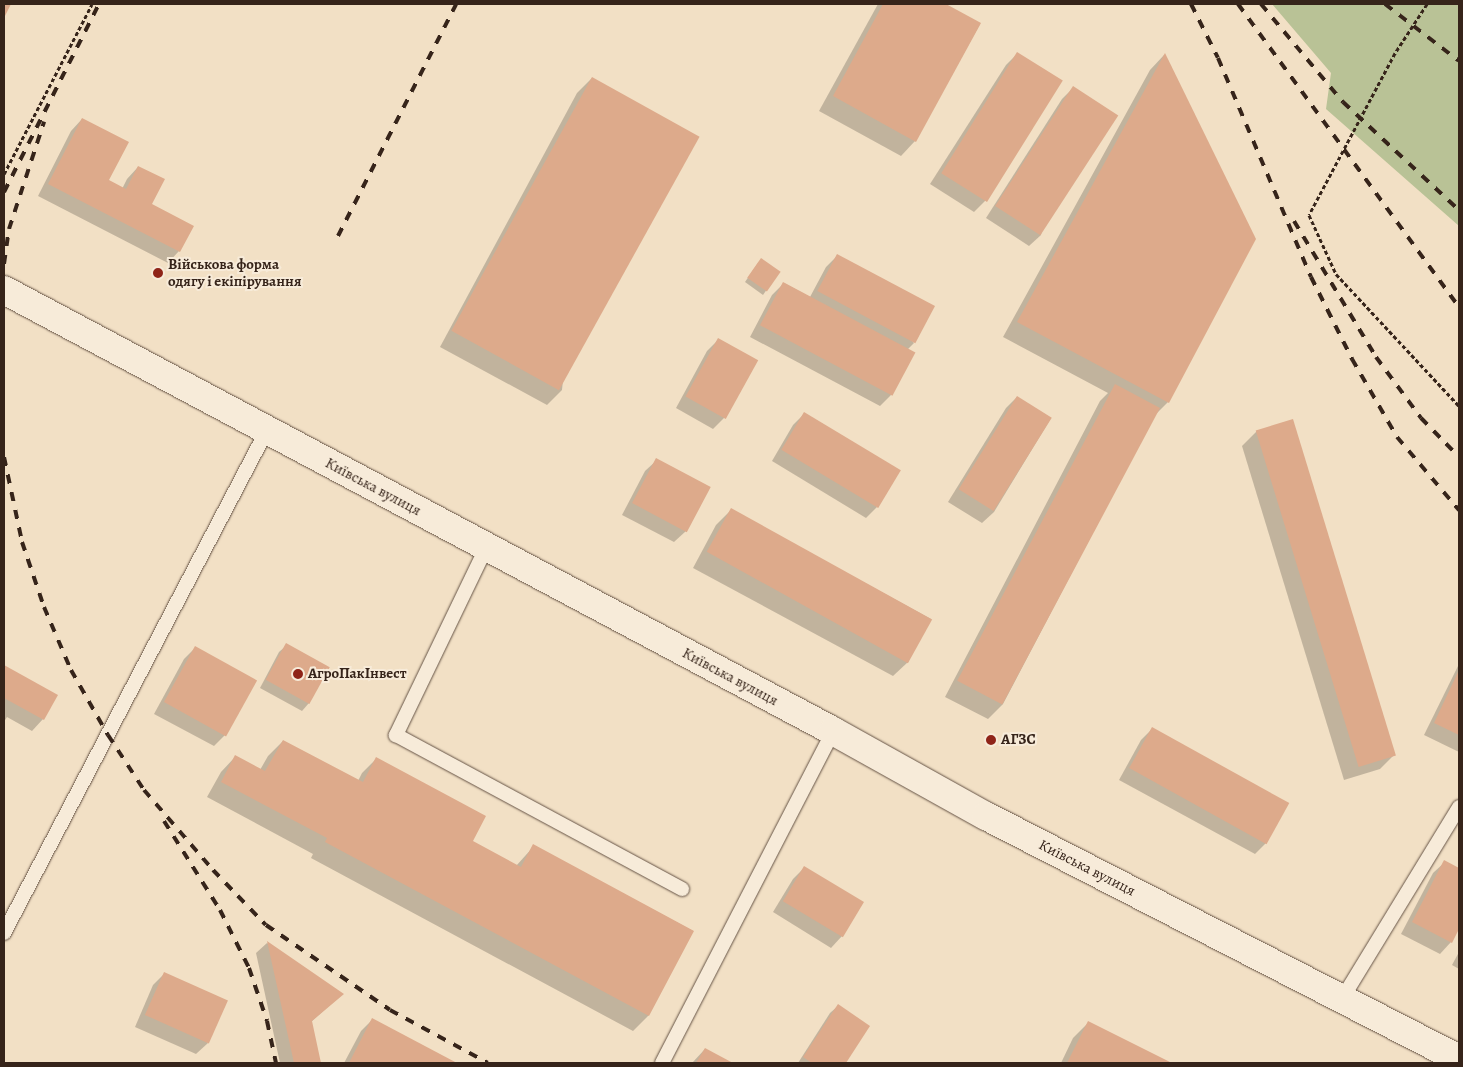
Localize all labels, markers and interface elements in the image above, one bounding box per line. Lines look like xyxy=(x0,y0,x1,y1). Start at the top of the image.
place label: Військова форма одягу і екіпірування xyxy=(168,255,302,290)
marker: Військова форма одягу і екіпірування xyxy=(152,267,164,279)
street label: Київська вулиця xyxy=(322,454,424,520)
street label: Київська вулиця xyxy=(679,644,781,710)
place label: АгроПакІнвест xyxy=(308,665,407,683)
marker: АгроПакІнвест xyxy=(292,668,304,680)
place label: АГЗС xyxy=(1001,731,1036,749)
marker: АГЗС xyxy=(985,734,997,746)
street label: Київська вулиця xyxy=(1036,836,1138,900)

